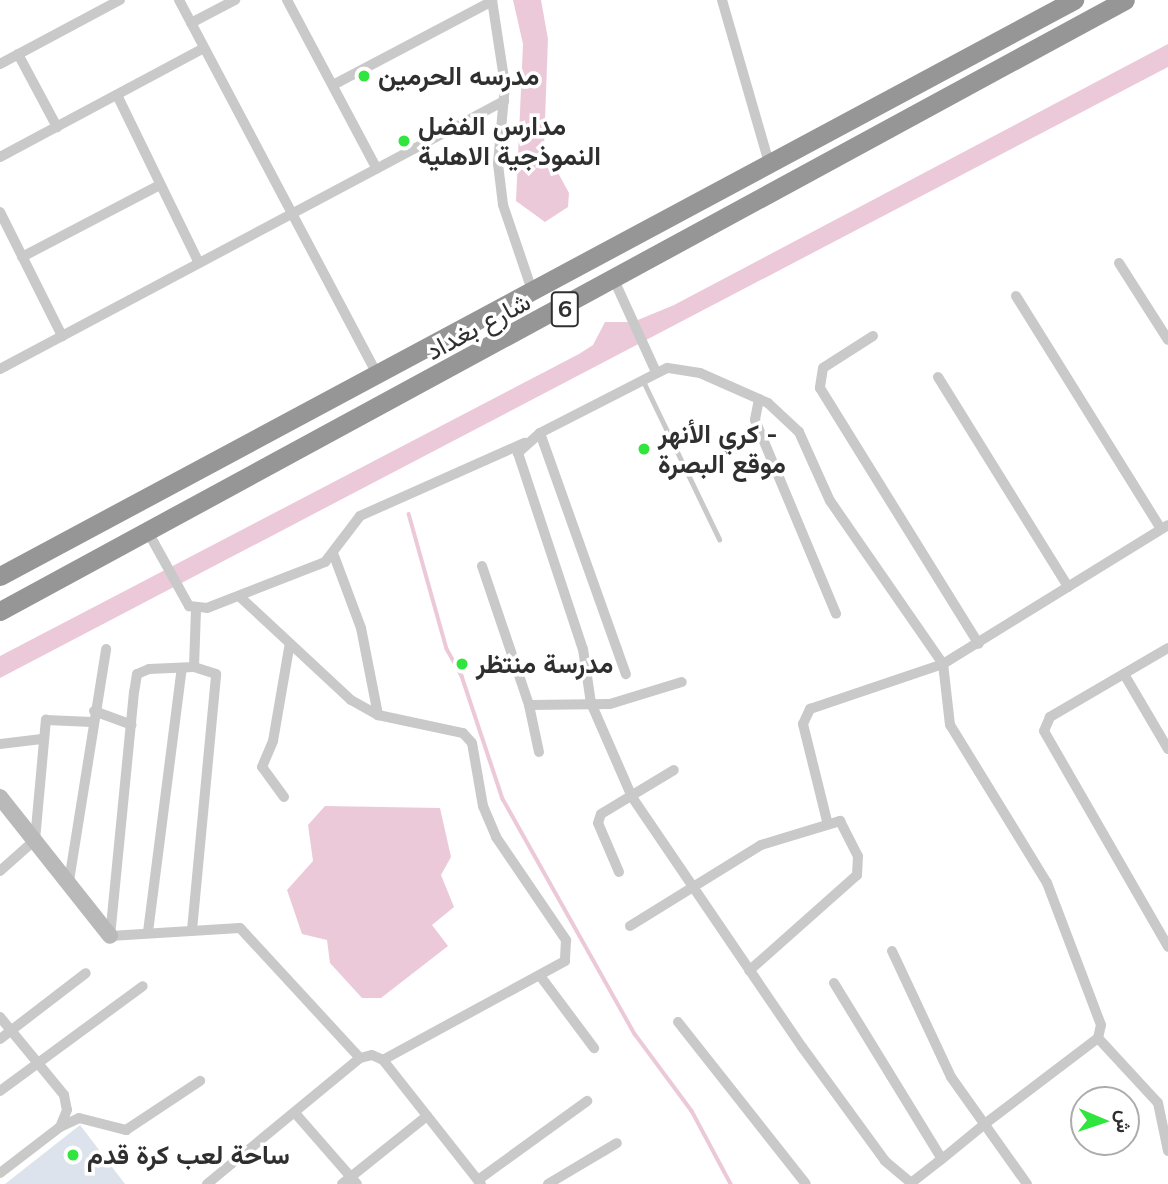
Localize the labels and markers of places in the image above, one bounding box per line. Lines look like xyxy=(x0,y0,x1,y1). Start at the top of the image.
place label: مدرسه الحرمين xyxy=(378,60,539,92)
marker: مدرسه الحرمين xyxy=(356,68,372,84)
place label: مدارس الفضل النموذجية الاهلية xyxy=(418,110,601,172)
marker: مدارس الفضل النموذجية الاهلية xyxy=(396,133,412,149)
place label: كري الأنهر - موقع البصرة xyxy=(658,418,786,480)
marker: كري الأنهر - موقع البصرة xyxy=(636,441,652,457)
place label: مدرسة منتظر xyxy=(476,648,613,680)
marker: مدرسة منتظر xyxy=(454,656,470,672)
place label: ساحة لعب كرة قدم xyxy=(87,1139,290,1171)
marker: ساحة لعب كرة قدم xyxy=(65,1147,81,1163)

